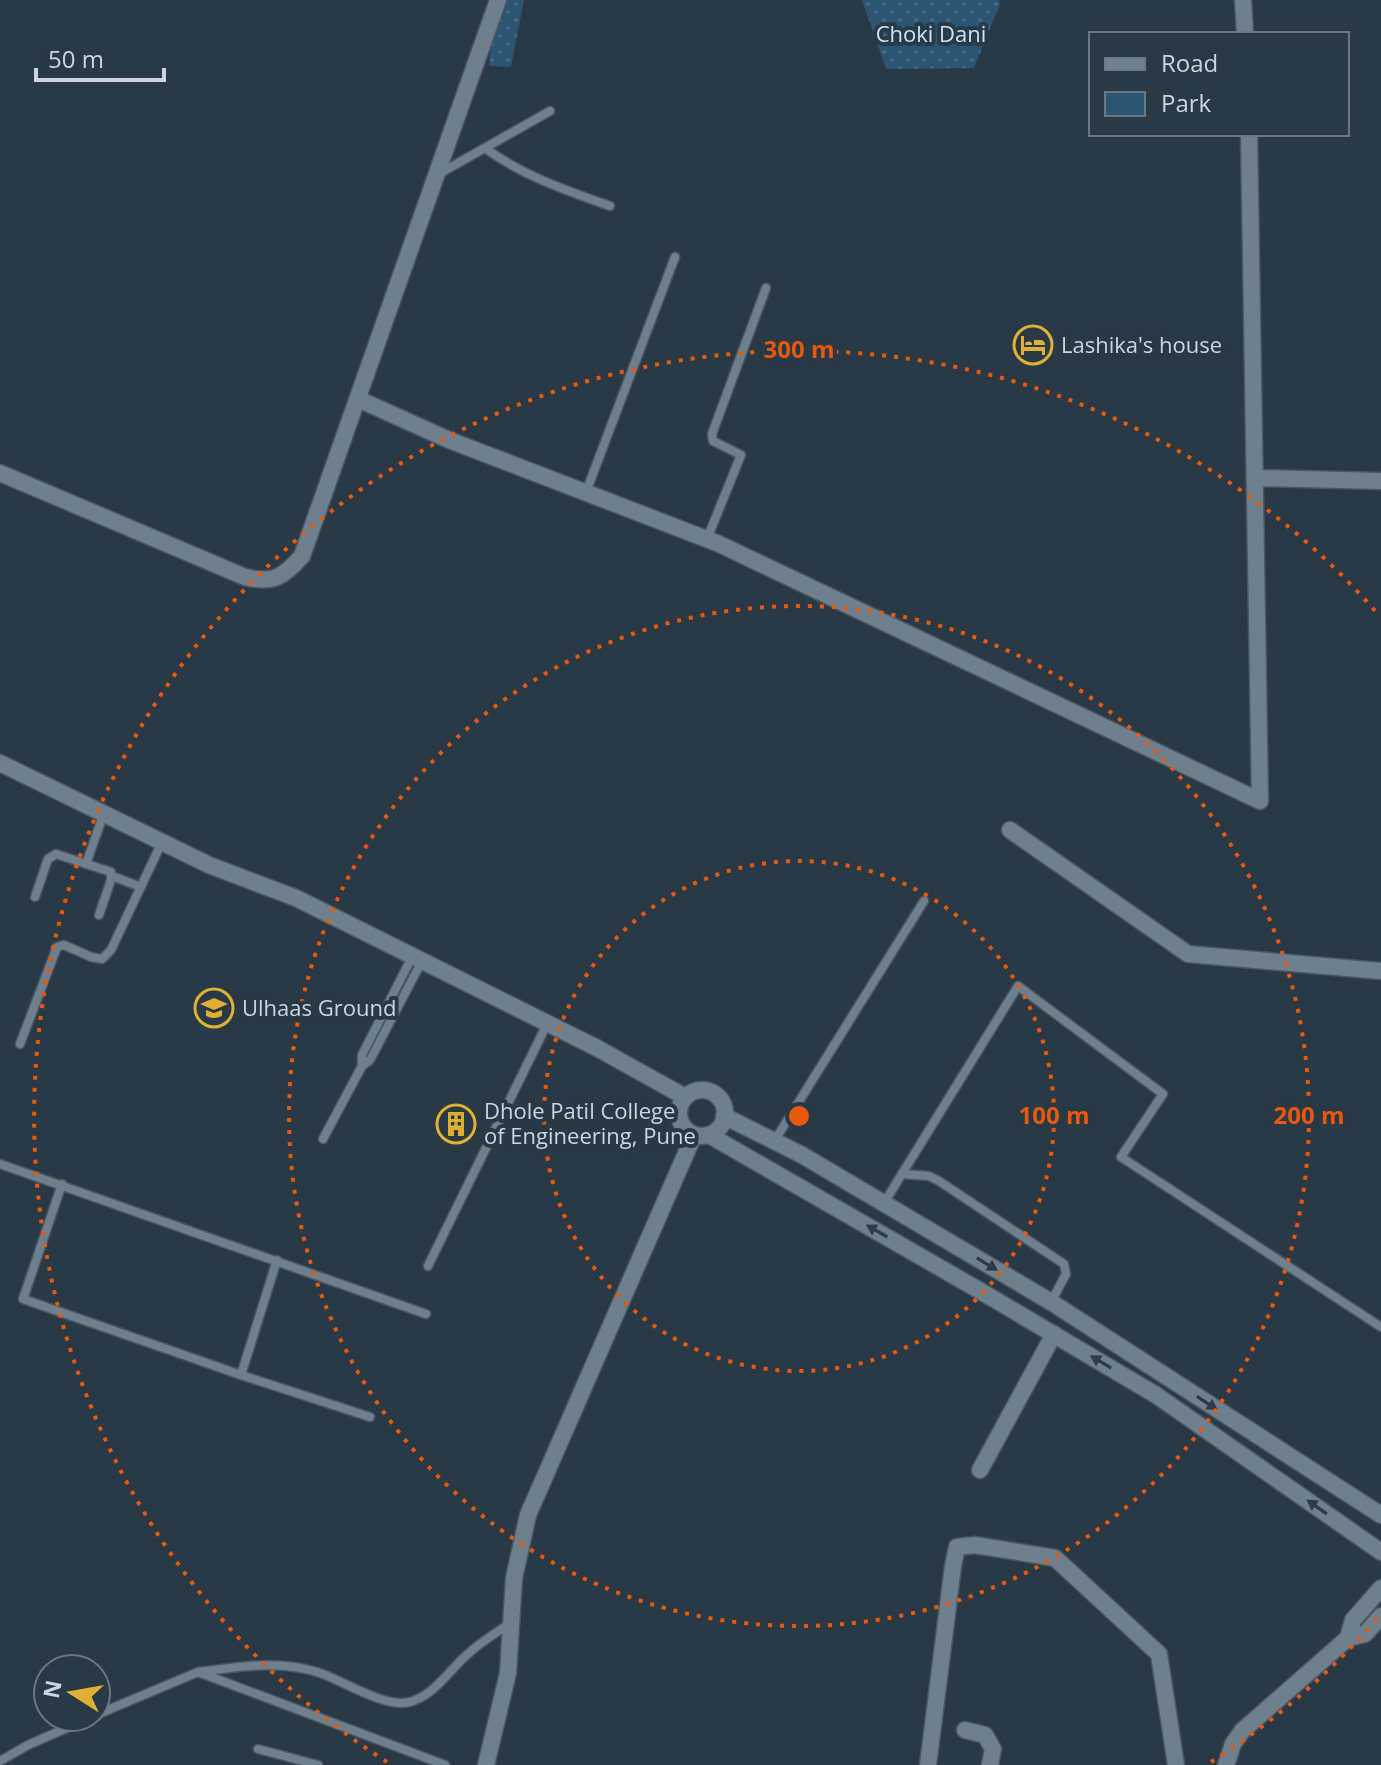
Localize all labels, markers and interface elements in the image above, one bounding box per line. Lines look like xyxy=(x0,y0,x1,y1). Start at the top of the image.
park label: Choki Dani xyxy=(876,18,986,48)
scale bar xyxy=(36,32,164,82)
legend xyxy=(1089,32,1349,136)
text: 50 m xyxy=(48,42,104,75)
text: Road xyxy=(1161,46,1218,79)
text: Park xyxy=(1161,86,1212,119)
hotel icon: Lashika's house xyxy=(1012,324,1054,366)
place label: Lashika's house xyxy=(1061,329,1222,359)
text: 300 m xyxy=(764,332,834,365)
school or university icon: Ulhaas Ground xyxy=(193,987,235,1029)
place label: Ulhaas Ground xyxy=(242,992,396,1022)
place label: Dhole Patil College of Engineering, Pune xyxy=(484,1095,696,1150)
text: 100 m xyxy=(1019,1098,1089,1131)
text: 200 m xyxy=(1274,1098,1344,1131)
centre of rings xyxy=(785,1102,813,1130)
building icon: Dhole Patil College of Engineering, Pune xyxy=(435,1103,477,1145)
one-way arrow xyxy=(866,1224,888,1238)
one-way arrow xyxy=(976,1257,998,1271)
one-way arrow xyxy=(1090,1356,1112,1370)
one-way arrow xyxy=(1196,1395,1218,1410)
one-way arrow xyxy=(1306,1500,1327,1515)
north arrow xyxy=(32,1653,112,1733)
text: N xyxy=(35,1677,68,1701)

